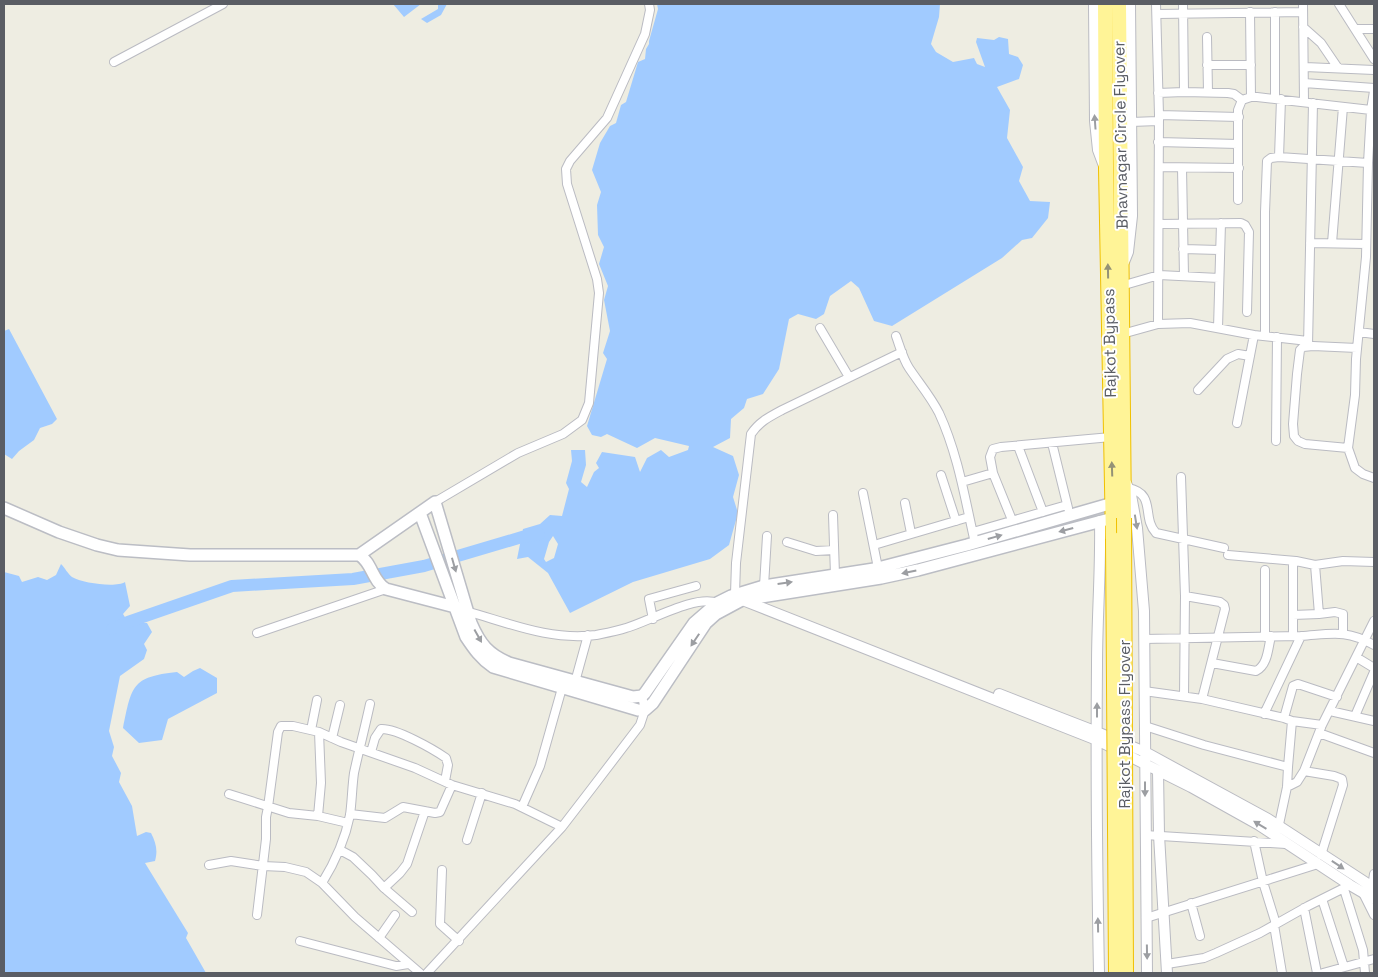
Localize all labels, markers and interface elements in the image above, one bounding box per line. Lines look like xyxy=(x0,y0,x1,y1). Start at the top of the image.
street label: Bhavnagar Circle Flyover xyxy=(1108,40,1133,230)
one-way arrow xyxy=(1091,114,1099,130)
one-way arrow xyxy=(1104,263,1112,279)
street label: Rajkot Bypass xyxy=(1098,288,1121,398)
one-way arrow xyxy=(1107,461,1115,477)
one-way arrow xyxy=(1132,514,1140,530)
one-way arrow xyxy=(1059,526,1074,534)
one-way arrow xyxy=(987,532,1002,540)
one-way arrow xyxy=(450,557,458,573)
one-way arrow xyxy=(902,568,917,576)
one-way arrow xyxy=(778,579,794,587)
one-way arrow xyxy=(473,629,482,642)
one-way arrow xyxy=(690,633,700,647)
street label: Rajkot Bypass Flyover xyxy=(1114,640,1135,808)
one-way arrow xyxy=(1093,701,1101,717)
one-way arrow xyxy=(1141,781,1149,797)
one-way arrow xyxy=(1253,821,1266,830)
one-way arrow xyxy=(1331,861,1344,870)
one-way arrow xyxy=(1094,916,1102,932)
one-way arrow xyxy=(1143,944,1151,960)

